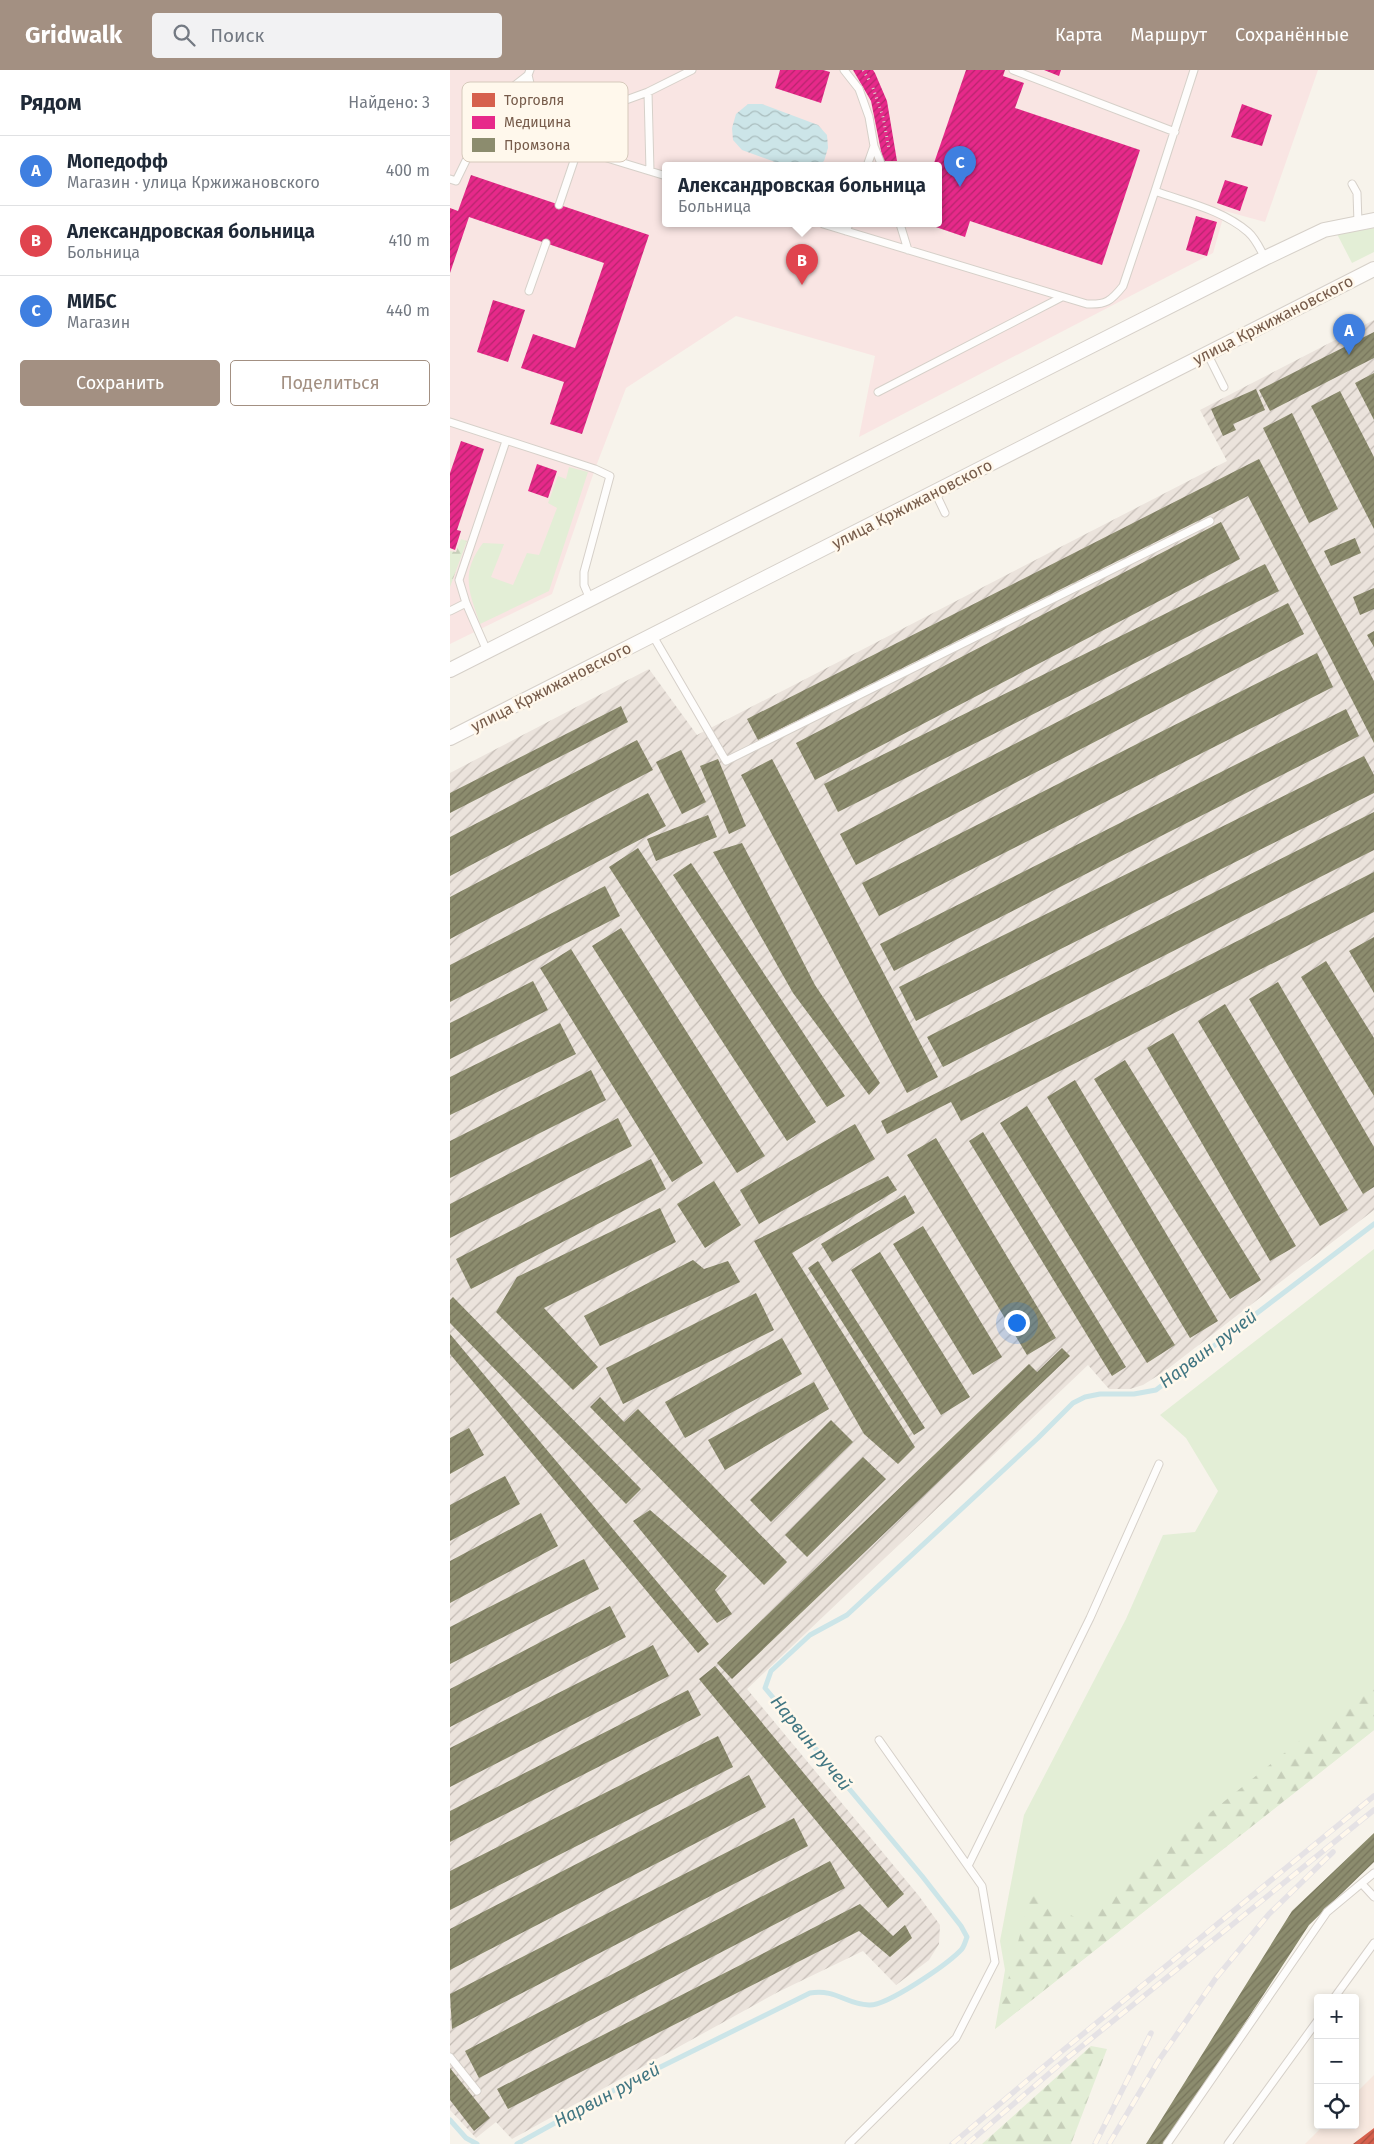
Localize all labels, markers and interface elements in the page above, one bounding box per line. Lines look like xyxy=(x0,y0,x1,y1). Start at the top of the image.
search box xyxy=(152,13,502,58)
text: Gridwalk xyxy=(25,21,122,49)
icon: search xyxy=(170,21,198,49)
text: Поиск xyxy=(210,24,264,47)
text: Карта xyxy=(1055,24,1103,46)
text: Маршрут xyxy=(1131,24,1207,46)
text: Сохранённые xyxy=(1235,24,1349,46)
legend xyxy=(462,82,628,162)
text: Рядом xyxy=(20,90,81,116)
text: Торговля xyxy=(504,92,564,109)
text: Найдено: 3 xyxy=(348,93,430,112)
text: Медицина xyxy=(504,114,571,131)
text: Промзона xyxy=(504,137,570,154)
pin: C xyxy=(944,146,976,187)
text: Мопедофф xyxy=(67,150,168,173)
text: A xyxy=(31,161,41,180)
text: 400 m xyxy=(386,161,430,180)
popup xyxy=(662,162,942,227)
text: Магазин · улица Кржижановского xyxy=(67,173,320,192)
text: Александровская больница xyxy=(678,174,926,197)
text: Больница xyxy=(678,197,751,216)
text: Александровская больница xyxy=(67,220,315,243)
text: B xyxy=(31,231,41,250)
text: 410 m xyxy=(389,231,430,250)
text: Больница xyxy=(67,243,140,262)
pin: B xyxy=(786,244,818,285)
street label: улица Кржижановского xyxy=(1190,271,1356,369)
text: МИБС xyxy=(67,290,117,313)
text: C xyxy=(31,301,41,320)
text: 440 m xyxy=(386,301,430,320)
text: Магазин xyxy=(67,313,130,332)
pin: A xyxy=(1333,314,1365,355)
button: Сохранить xyxy=(20,360,220,406)
button: Поделиться xyxy=(230,360,430,406)
street label: улица Кржижановского xyxy=(829,455,995,553)
street label: улица Кржижановского xyxy=(468,638,634,736)
water label: Нарвин ручей xyxy=(1155,1305,1261,1393)
your location xyxy=(1004,1310,1030,1336)
water label: Нарвин ручей xyxy=(766,1691,856,1795)
map controls xyxy=(1314,1994,1359,2129)
button: + xyxy=(1314,1994,1359,2039)
button: − xyxy=(1314,2039,1359,2084)
water label: Нарвин ручей xyxy=(550,2058,664,2132)
button: locate xyxy=(1314,2084,1359,2129)

